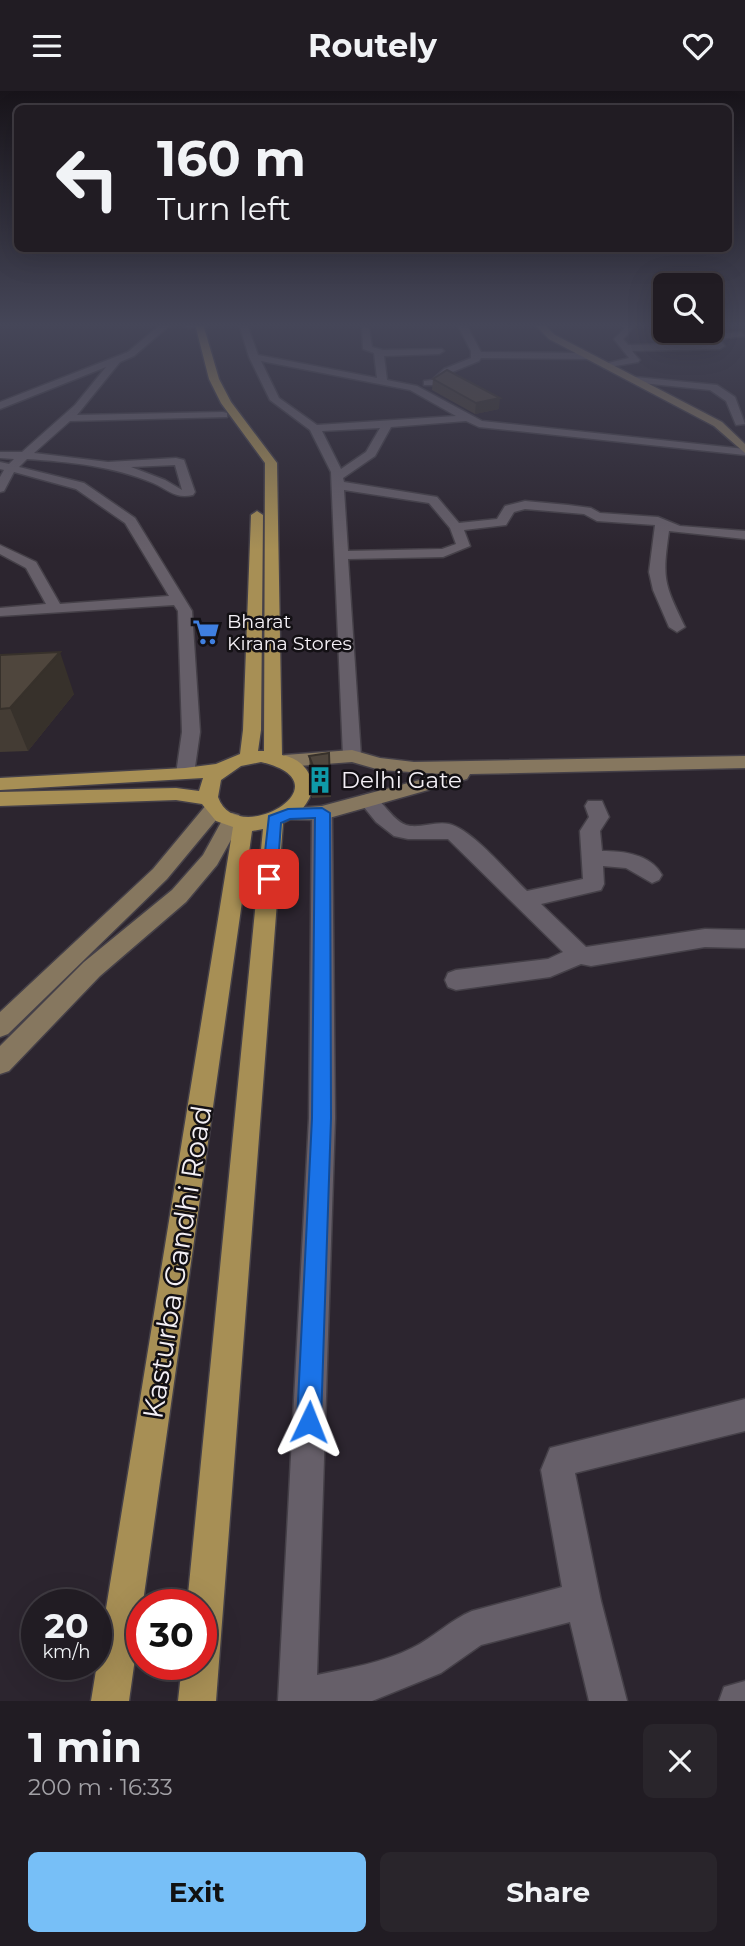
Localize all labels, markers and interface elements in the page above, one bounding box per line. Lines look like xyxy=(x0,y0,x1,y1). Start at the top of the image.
text: Routely xyxy=(308,26,437,65)
icon: menu xyxy=(28,27,66,65)
icon: heart xyxy=(679,27,717,65)
text: 160 m xyxy=(157,129,306,188)
icon: left xyxy=(42,133,133,224)
text: Turn left xyxy=(157,189,291,228)
map controls xyxy=(653,273,723,343)
button: search xyxy=(653,273,723,343)
place label: Bharat Kirana Stores xyxy=(227,610,352,655)
supermarket icon: Bharat Kirana Stores xyxy=(191,617,221,647)
building icon: Delhi Gate xyxy=(305,765,335,795)
place label: Delhi Gate xyxy=(341,766,462,794)
pin xyxy=(239,849,299,909)
icon: arrive xyxy=(250,860,288,898)
street label: Kasturba Gandhi Road xyxy=(135,1103,219,1421)
position arrow xyxy=(272,1385,346,1459)
speed limit sign: 30 xyxy=(126,1589,217,1680)
text: 20 xyxy=(44,1604,89,1647)
text: km/h xyxy=(42,1641,91,1663)
text: 1 min xyxy=(28,1721,142,1773)
button: close xyxy=(643,1724,717,1798)
text: 200 m · 16:33 xyxy=(28,1773,173,1801)
button: Exit xyxy=(28,1852,366,1932)
button: Share xyxy=(380,1852,717,1932)

